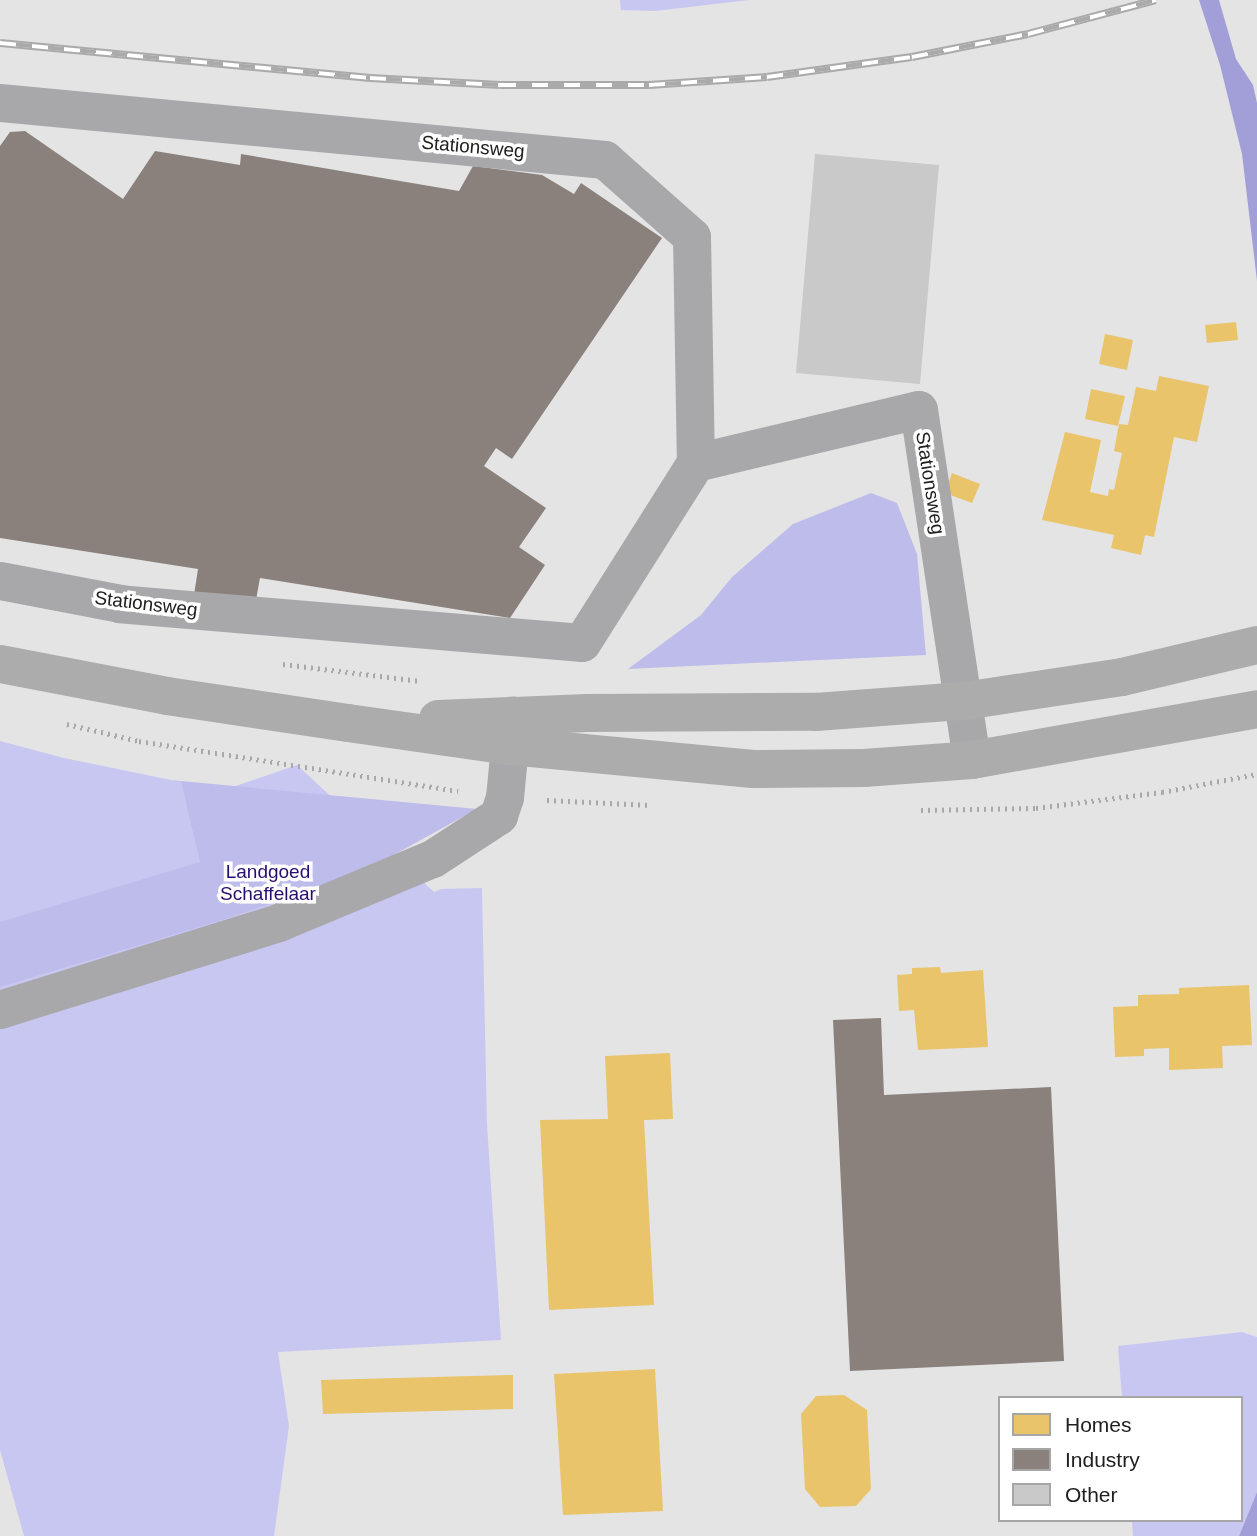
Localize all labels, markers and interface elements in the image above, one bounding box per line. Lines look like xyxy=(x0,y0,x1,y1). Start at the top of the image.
street label: Stationsweg xyxy=(420,131,526,163)
street label: Stationsweg xyxy=(911,430,949,536)
street label: Stationsweg xyxy=(93,586,199,622)
park label: Landgoed Schaffelaar xyxy=(220,861,316,905)
legend xyxy=(998,1396,1243,1522)
text: Homes xyxy=(1065,1413,1132,1436)
text: Industry xyxy=(1065,1448,1140,1471)
text: Other xyxy=(1065,1483,1118,1506)

